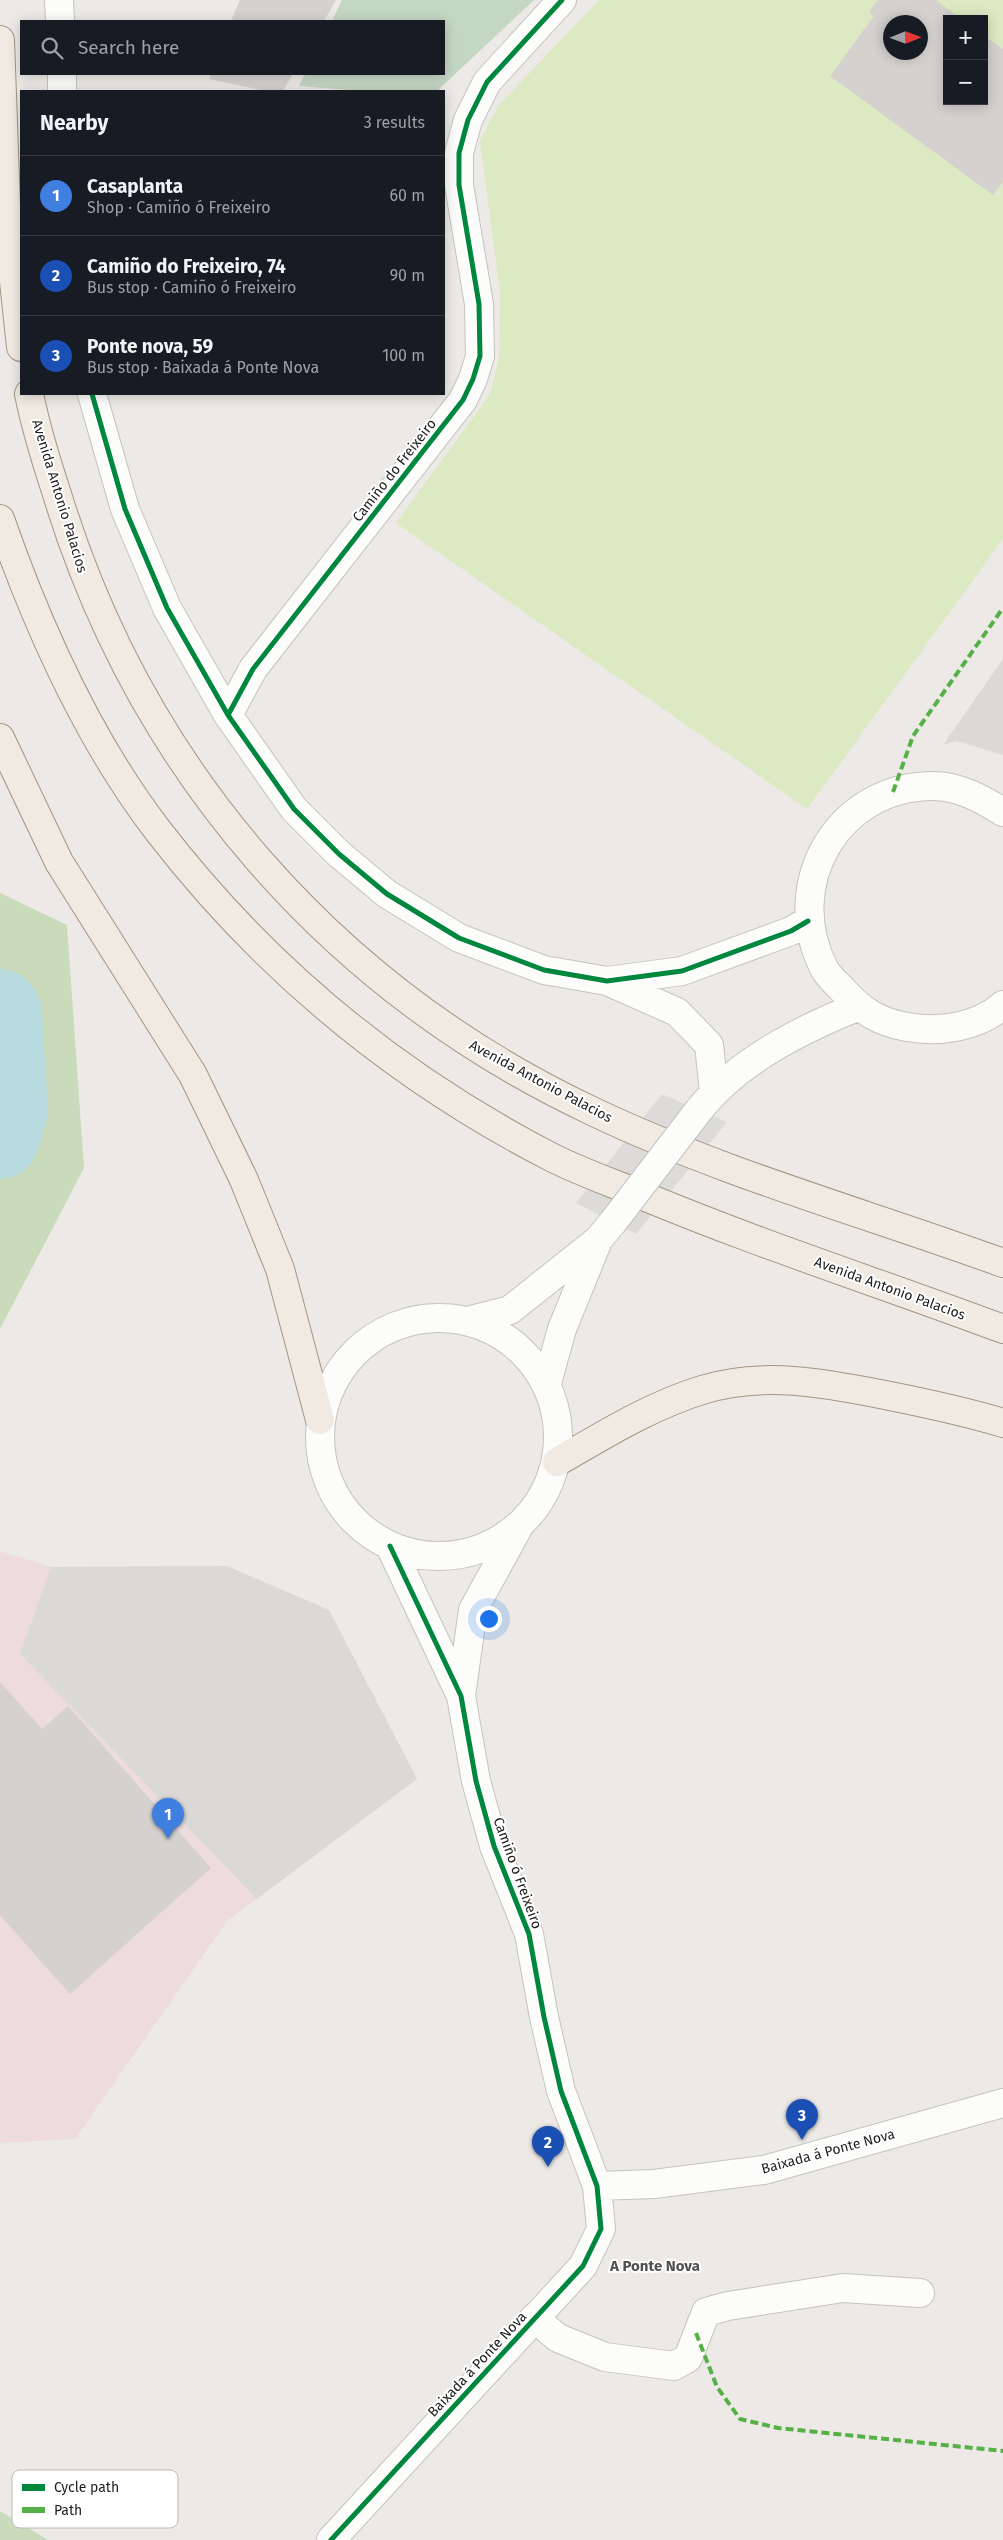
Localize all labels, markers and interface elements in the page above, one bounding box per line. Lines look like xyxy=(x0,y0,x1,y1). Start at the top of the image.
north arrow xyxy=(883,15,928,60)
map controls xyxy=(943,15,988,105)
button: + xyxy=(943,15,988,60)
search box xyxy=(20,20,445,75)
icon: search xyxy=(38,34,66,62)
text: Search here xyxy=(78,36,179,59)
button: − xyxy=(943,60,988,105)
text: Nearby xyxy=(40,110,108,136)
text: 3 results xyxy=(364,113,425,132)
text: Casaplanta xyxy=(87,175,183,198)
text: 1 xyxy=(52,186,60,205)
text: 60 m xyxy=(390,186,425,205)
text: Shop · Camiño ó Freixeiro xyxy=(87,198,271,217)
text: Camiño do Freixeiro, 74 xyxy=(87,255,286,278)
text: 2 xyxy=(52,266,60,285)
text: 90 m xyxy=(390,266,425,285)
text: Bus stop · Camiño ó Freixeiro xyxy=(87,278,296,297)
text: Ponte nova, 59 xyxy=(87,335,213,358)
text: 3 xyxy=(52,346,60,365)
text: 100 m xyxy=(382,346,425,365)
text: Bus stop · Baixada á Ponte Nova xyxy=(87,358,319,377)
street label: Camiño do Freixeiro xyxy=(349,415,440,525)
street label: Avenida Antonio Palacios xyxy=(28,417,91,575)
street label: Avenida Antonio Palacios xyxy=(466,1037,616,1127)
street label: Avenida Antonio Palacios xyxy=(812,1253,968,1324)
your location xyxy=(476,1606,502,1632)
pin: 1 xyxy=(152,1798,184,1839)
street label: Camiño ó Freixeiro xyxy=(489,1815,546,1931)
pin: 3 xyxy=(786,2099,818,2140)
street label: Baixada á Ponte Nova xyxy=(759,2125,897,2177)
pin: 2 xyxy=(532,2126,564,2167)
district label: A Ponte Nova xyxy=(609,2257,700,2275)
street label: Baixada á Ponte Nova xyxy=(424,2308,530,2420)
legend xyxy=(12,2470,178,2528)
text: Cycle path xyxy=(54,2479,119,2496)
text: Path xyxy=(54,2502,82,2519)

